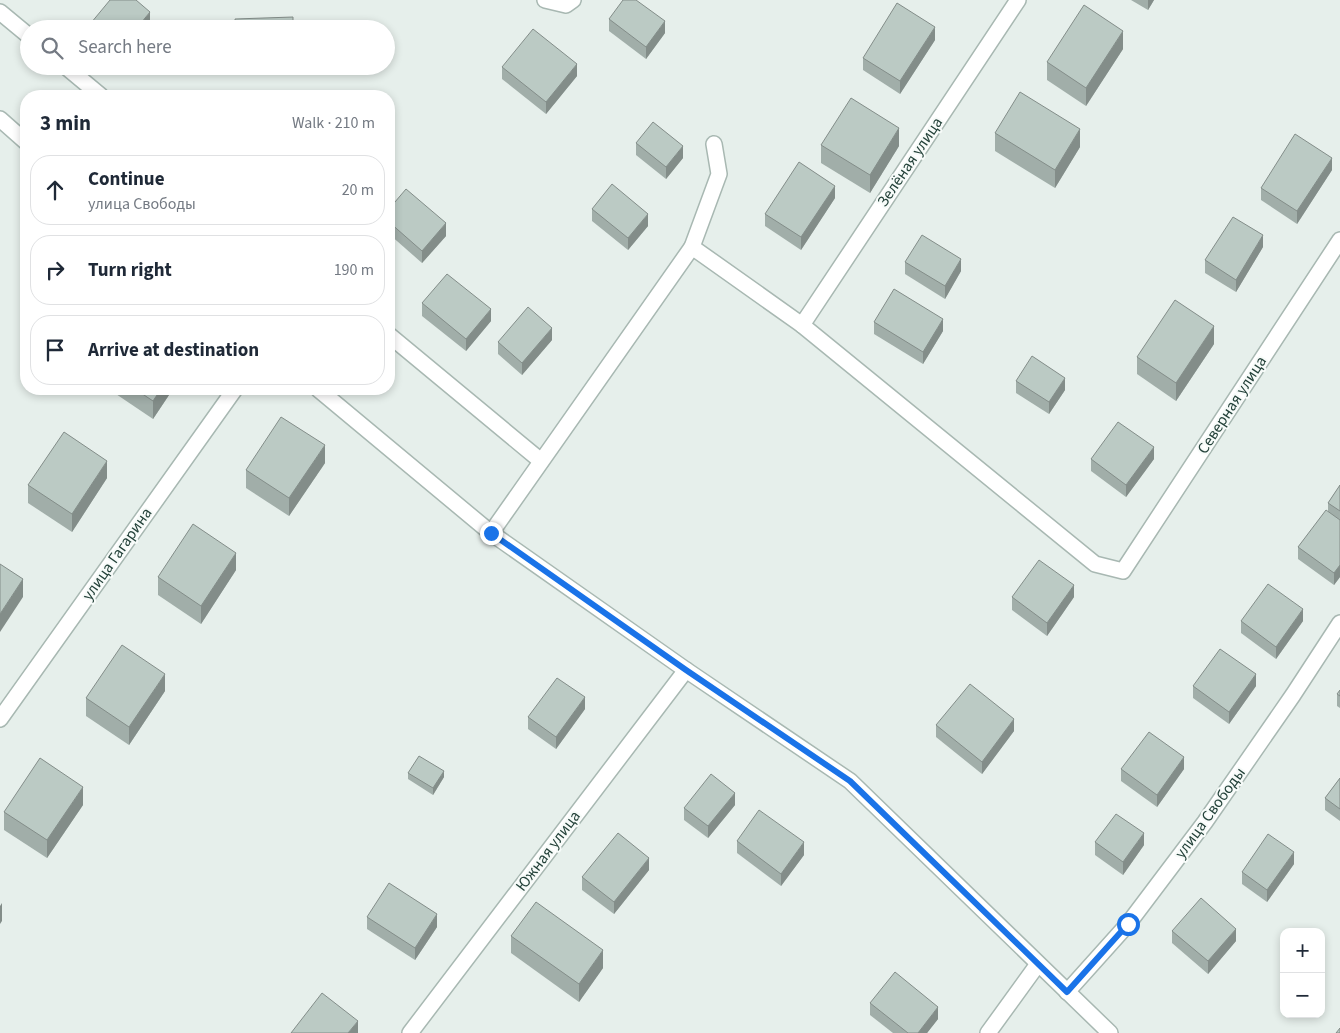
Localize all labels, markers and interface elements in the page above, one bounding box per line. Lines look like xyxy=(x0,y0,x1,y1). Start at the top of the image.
search box xyxy=(20,20,395,75)
icon: search xyxy=(38,34,66,62)
text: Search here xyxy=(78,34,172,61)
text: 3 min xyxy=(40,108,91,138)
text: Walk · 210 m xyxy=(292,112,375,134)
street label: Зелёная улица xyxy=(872,113,948,211)
text: Continue xyxy=(88,166,165,193)
icon: ahead xyxy=(41,176,69,204)
text: 20 m xyxy=(342,179,374,201)
text: улица Свободы xyxy=(88,193,196,215)
icon: right xyxy=(41,256,69,284)
text: Turn right xyxy=(88,257,172,284)
text: 190 m xyxy=(334,259,374,281)
icon: arrive xyxy=(41,336,69,364)
text: Arrive at destination xyxy=(88,337,259,364)
street label: Северная улица xyxy=(1192,352,1272,458)
street label: улица Гагарина xyxy=(77,503,157,605)
route end xyxy=(480,522,503,545)
street label: улица Свободы xyxy=(1169,763,1251,863)
street label: Южная улица xyxy=(510,806,586,896)
route start xyxy=(1117,913,1140,936)
map controls xyxy=(1280,928,1325,1018)
button: + xyxy=(1280,928,1325,973)
button: − xyxy=(1280,973,1325,1018)

